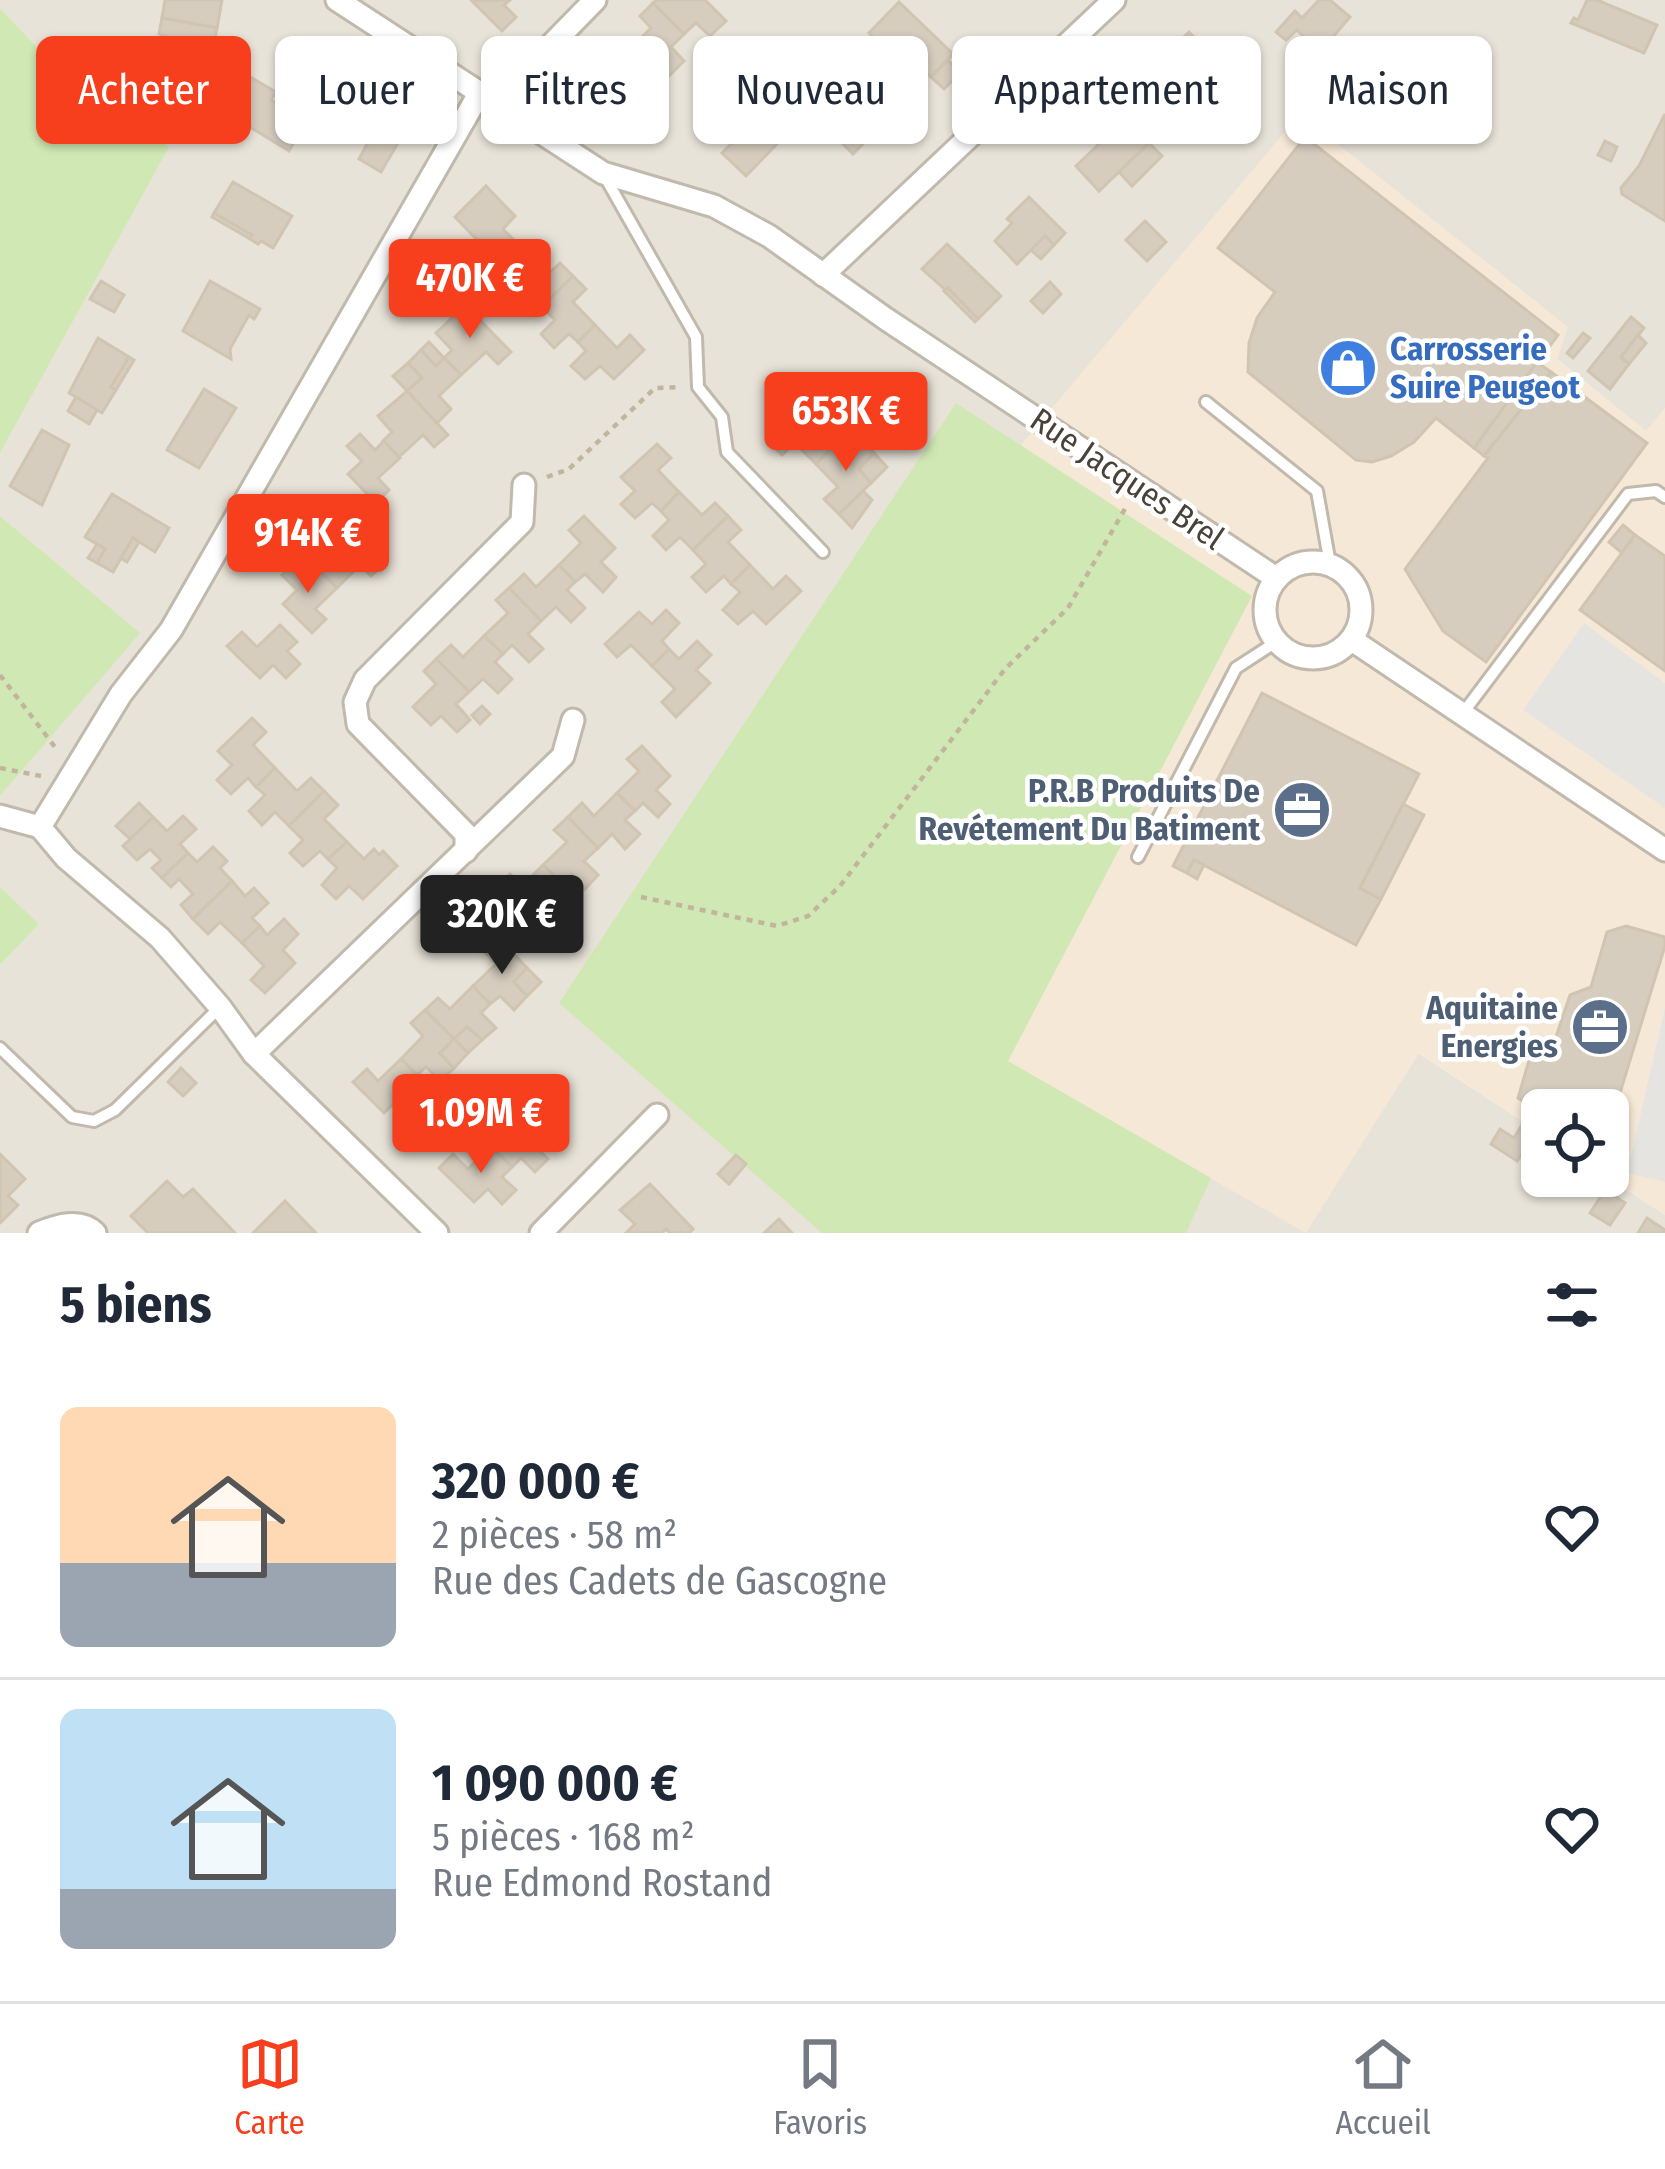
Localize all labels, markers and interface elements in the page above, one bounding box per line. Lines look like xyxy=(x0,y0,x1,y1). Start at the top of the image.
chip: Acheter xyxy=(36,36,251,144)
chip: Louer xyxy=(275,36,457,144)
chip: Filtres xyxy=(481,36,669,144)
chip: Nouveau xyxy=(693,36,928,144)
chip: Appartement xyxy=(952,36,1261,144)
chip: Maison xyxy=(1285,36,1492,144)
pin: 470K € xyxy=(372,239,568,341)
text: 470K € xyxy=(416,255,524,301)
place label: Carrosserie Suire Peugeot xyxy=(1390,329,1580,407)
shop icon: Carrosserie Suire Peugeot xyxy=(1317,337,1379,399)
pin: 653K € xyxy=(748,372,944,474)
text: 653K € xyxy=(791,388,901,434)
street label: Rue Jacques Brel xyxy=(1023,400,1232,559)
pin: 914K € xyxy=(210,494,406,596)
text: 914K € xyxy=(254,510,362,556)
place label: P.R.B Produits De Revétement Du Batiment xyxy=(919,771,1260,849)
office icon: P.R.B Produits De Revétement Du Batiment xyxy=(1271,779,1333,841)
pin: 320K € xyxy=(404,875,600,977)
text: 320K € xyxy=(447,891,557,937)
place label: Aquitaine Energies xyxy=(1425,988,1558,1066)
office icon: Aquitaine Energies xyxy=(1569,996,1631,1058)
pin: 1.09M € xyxy=(370,1074,592,1176)
map controls xyxy=(1521,1089,1629,1197)
button: locate xyxy=(1521,1089,1629,1197)
text: 1.09M € xyxy=(419,1090,543,1136)
icon: filters xyxy=(1539,1272,1605,1338)
text: 5 biens xyxy=(60,1274,211,1336)
text: 320 000 € xyxy=(432,1450,639,1512)
icon: home xyxy=(156,1455,300,1599)
icon: heart xyxy=(1539,1494,1605,1560)
text: 2 pièces · 58 m² xyxy=(432,1512,677,1558)
text: Rue des Cadets de Gascogne xyxy=(432,1558,887,1604)
text: 1 090 000 € xyxy=(432,1752,678,1814)
icon: home xyxy=(156,1757,300,1901)
icon: heart xyxy=(1539,1796,1605,1862)
text: 5 pièces · 168 m² xyxy=(432,1814,695,1860)
text: Rue Edmond Rostand xyxy=(432,1860,773,1906)
tab: Carte xyxy=(234,2031,305,2143)
tab: Favoris xyxy=(773,2031,867,2143)
tab: Accueil xyxy=(1336,2031,1431,2143)

